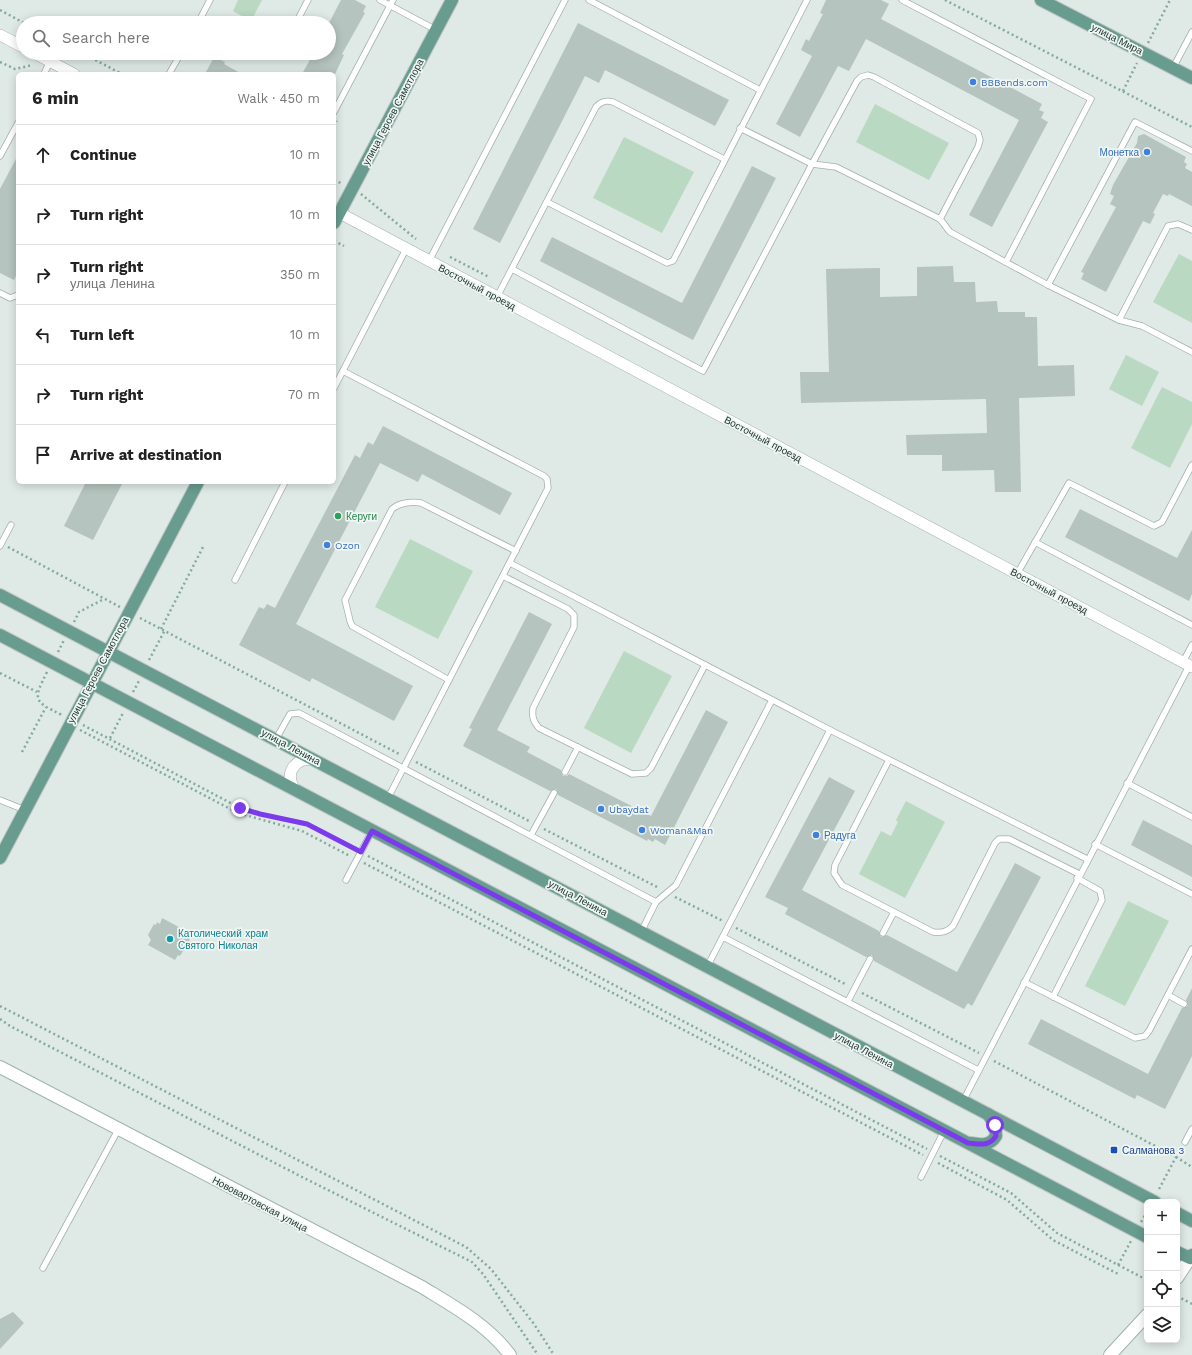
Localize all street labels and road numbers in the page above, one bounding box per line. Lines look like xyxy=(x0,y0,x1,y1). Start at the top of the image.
street label: улица Мира xyxy=(1090,21,1145,57)
street label: улица Героев Самотлора xyxy=(360,57,426,167)
street label: Восточный проезд xyxy=(436,262,518,312)
street label: Восточный проезд xyxy=(722,414,804,464)
street label: Восточный проезд xyxy=(1008,566,1090,616)
street label: улица Героев Самотлора xyxy=(65,615,131,725)
street label: улица Ленина xyxy=(260,727,323,767)
street label: улица Ленина xyxy=(547,878,610,918)
street label: улица Ленина xyxy=(833,1030,896,1070)
street label: Нововартовская улица xyxy=(210,1174,310,1234)

